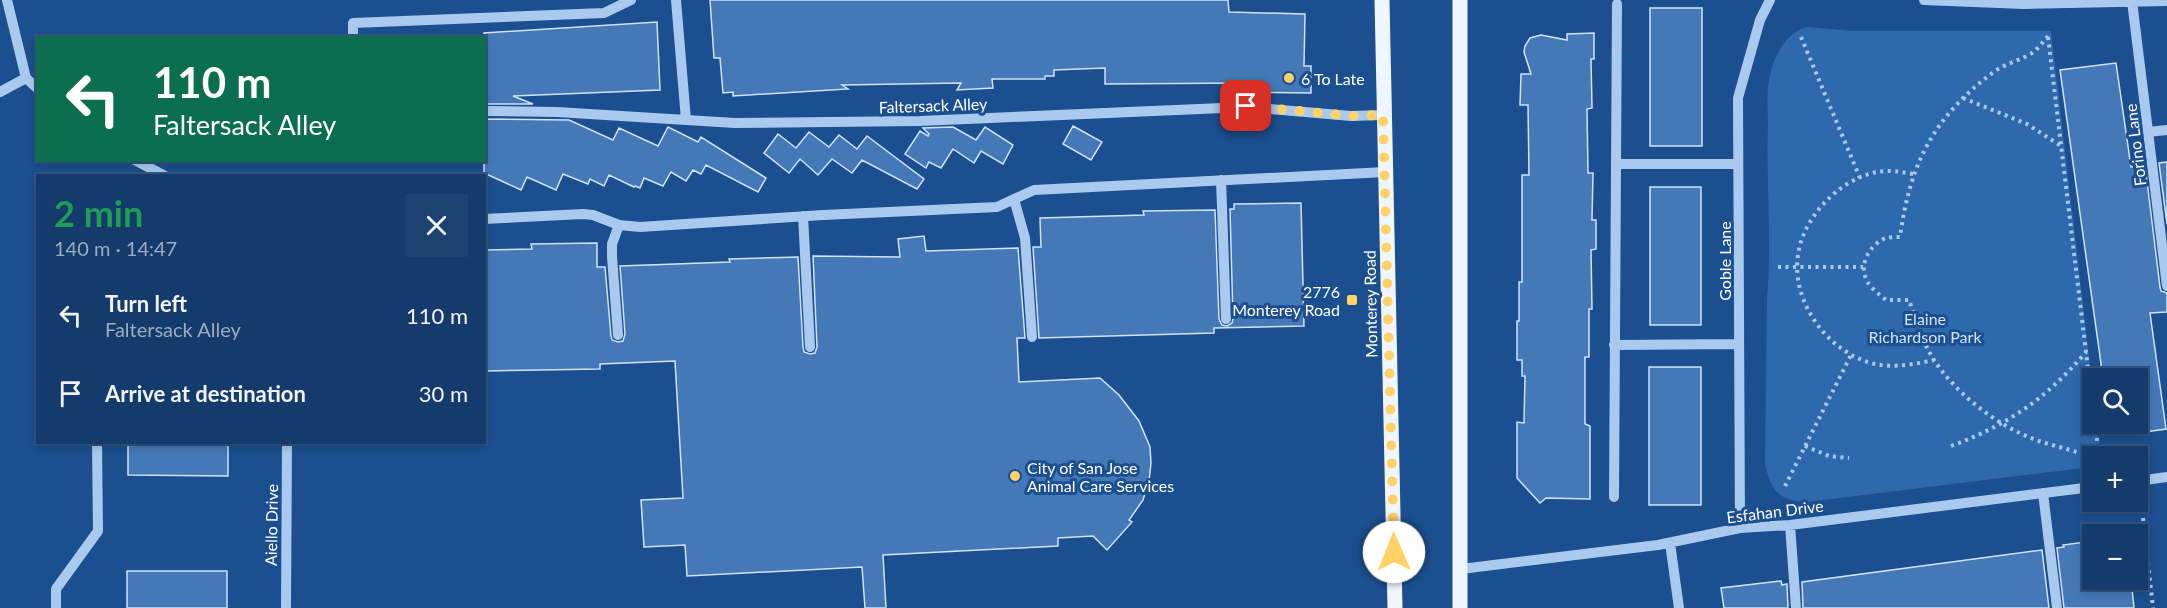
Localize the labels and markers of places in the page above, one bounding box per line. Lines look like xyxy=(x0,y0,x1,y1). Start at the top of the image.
place label: 6 To Late xyxy=(1301,69,1365,88)
marker: 6 To Late xyxy=(1282,71,1296,85)
pin xyxy=(1220,80,1271,131)
place label: 2776 Monterey Road xyxy=(1232,282,1340,319)
marker: 2776 Monterey Road xyxy=(1345,293,1359,307)
place label: City of San Jose Animal Care Services xyxy=(1027,458,1174,495)
marker: City of San Jose Animal Care Services xyxy=(1008,469,1022,483)

